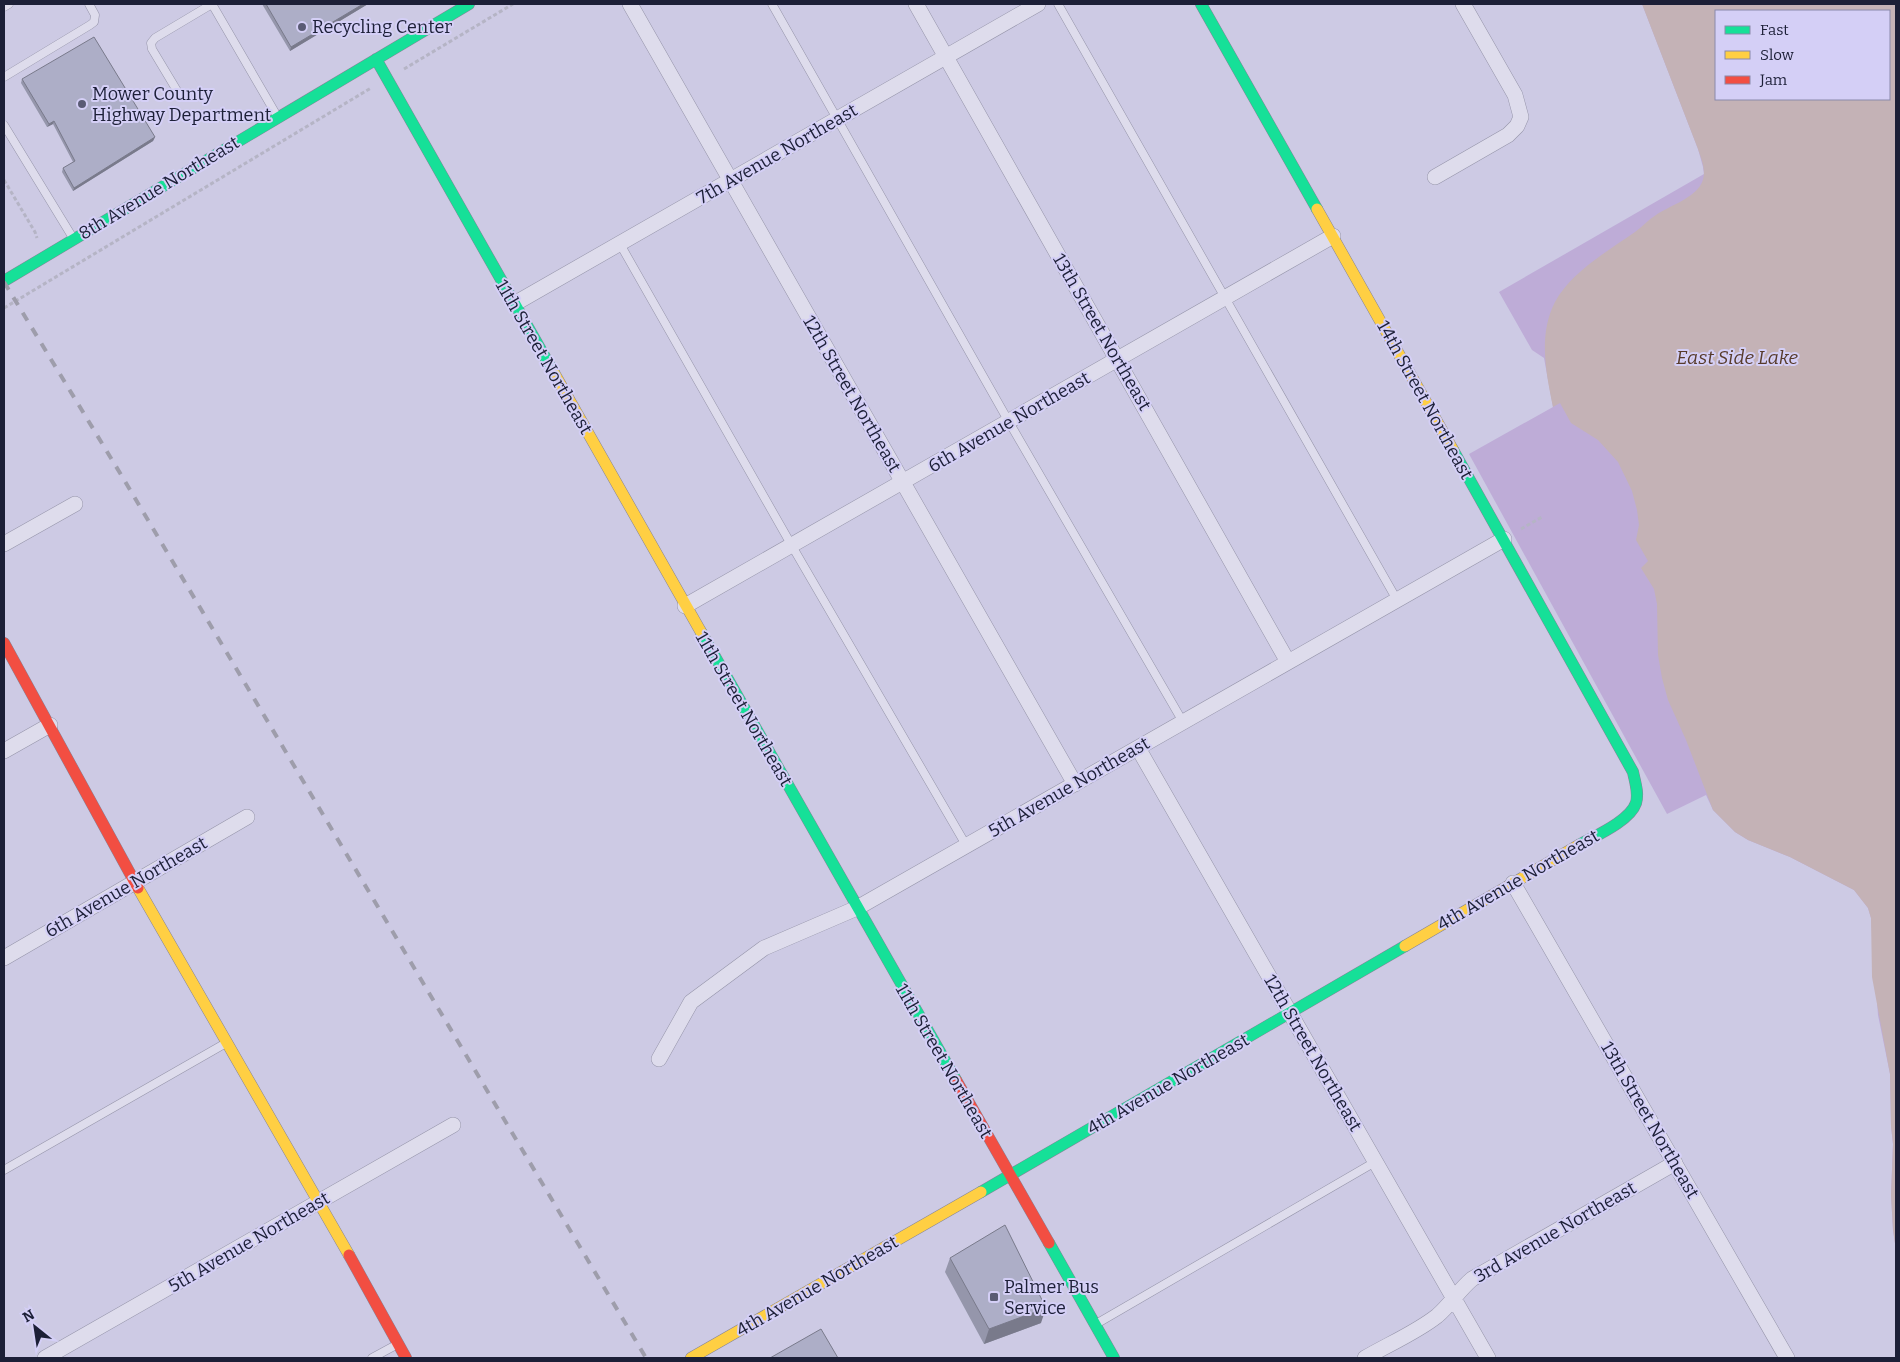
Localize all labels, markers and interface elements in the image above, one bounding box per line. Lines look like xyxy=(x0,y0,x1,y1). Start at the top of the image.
legend xyxy=(1715,10,1890,100)
place label: Recycling Center xyxy=(312,16,452,38)
marker: Recycling Center xyxy=(296,21,308,33)
text: Fast xyxy=(1760,21,1789,39)
text: Slow xyxy=(1760,46,1795,64)
text: Jam xyxy=(1759,71,1788,89)
place label: Mower County Highway Department xyxy=(92,83,272,126)
marker: Mower County Highway Department xyxy=(76,98,88,110)
street label: 7th Avenue Northeast xyxy=(693,99,862,209)
street label: 8th Avenue Northeast xyxy=(75,131,244,245)
street label: 13th Street Northeast xyxy=(1048,250,1156,415)
street label: 11th Street Northeast xyxy=(491,276,597,439)
street label: 12th Street Northeast xyxy=(798,312,906,477)
street label: 14th Street Northeast xyxy=(1372,317,1478,484)
water label: East Side Lake xyxy=(1676,346,1799,369)
street label: 6th Avenue Northeast xyxy=(924,366,1094,477)
street label: 11th Street Northeast xyxy=(691,628,797,791)
street label: 5th Avenue Northeast xyxy=(985,732,1154,842)
street label: 4th Avenue Northeast xyxy=(1433,824,1603,935)
street label: 6th Avenue Northeast xyxy=(41,831,211,942)
street label: 12th Street Northeast xyxy=(1259,971,1367,1136)
street label: 11th Street Northeast xyxy=(891,980,997,1143)
street label: 4th Avenue Northeast xyxy=(1083,1028,1253,1139)
street label: 13th Street Northeast xyxy=(1596,1038,1704,1203)
street label: 3rd Avenue Northeast xyxy=(1470,1176,1640,1287)
street label: 5th Avenue Northeast xyxy=(165,1187,334,1297)
street label: 4th Avenue Northeast xyxy=(732,1230,902,1341)
place label: Palmer Bus Service xyxy=(1004,1276,1099,1319)
marker: Palmer Bus Service xyxy=(988,1291,1000,1303)
north arrow xyxy=(10,1302,60,1352)
text: N xyxy=(20,1306,38,1326)

